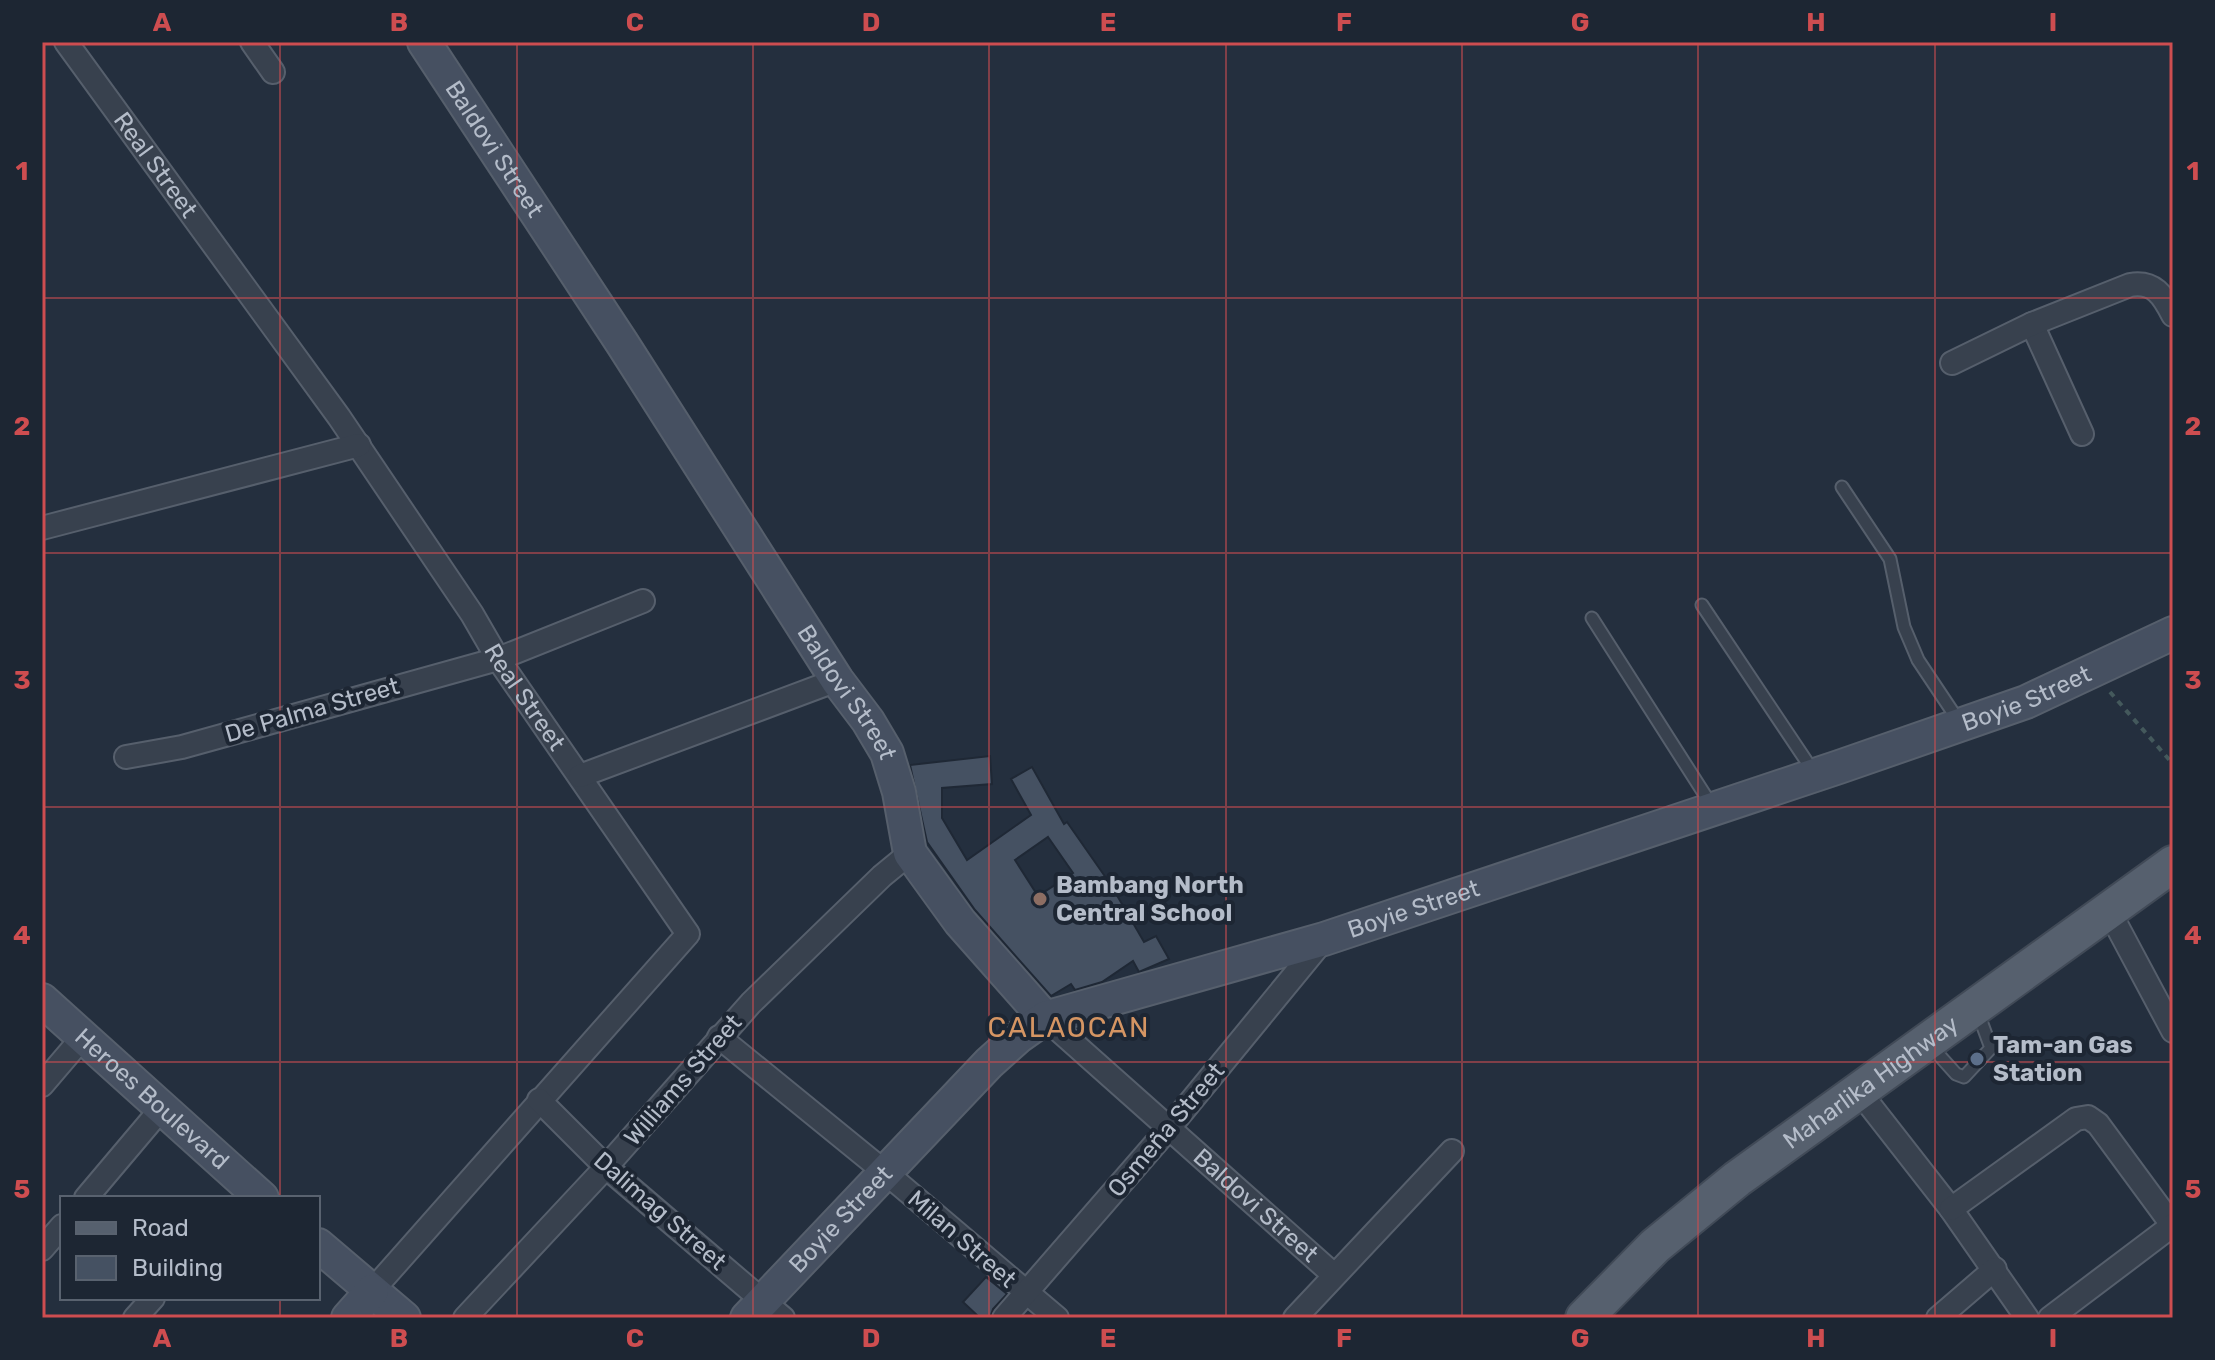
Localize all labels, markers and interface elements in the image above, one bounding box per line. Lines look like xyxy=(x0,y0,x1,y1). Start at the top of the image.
text: A xyxy=(153,7,172,38)
text: B xyxy=(390,7,408,38)
text: C xyxy=(626,7,644,38)
text: D xyxy=(862,7,880,38)
text: E xyxy=(1100,7,1116,38)
text: F xyxy=(1336,7,1352,38)
text: G xyxy=(1571,7,1589,38)
text: H xyxy=(1806,7,1826,38)
text: I xyxy=(2049,7,2057,38)
street label: Baldovi Street xyxy=(439,76,549,222)
street label: Real Street xyxy=(108,107,203,223)
text: 1 xyxy=(16,156,28,187)
text: 1 xyxy=(2187,156,2199,187)
text: 2 xyxy=(14,411,30,442)
text: 2 xyxy=(2185,411,2201,442)
street label: Baldovi Street xyxy=(792,620,902,763)
street label: Real Street xyxy=(478,639,571,756)
street label: Boyie Street xyxy=(1958,660,2095,737)
text: 3 xyxy=(13,665,31,696)
text: 3 xyxy=(2184,665,2202,696)
street label: De Palma Street xyxy=(222,672,402,748)
place label: Bambang North Central School xyxy=(1056,871,1244,927)
street label: Boyie Street xyxy=(1344,874,1483,944)
marker: Bambang North Central School xyxy=(1031,890,1049,908)
text: 4 xyxy=(13,920,31,951)
text: 4 xyxy=(2184,920,2202,951)
street label: Williams Street xyxy=(618,1009,748,1151)
street label: Maharlika Highway xyxy=(1778,1010,1964,1155)
district label: CALAOCAN xyxy=(987,1011,1151,1044)
street label: Heroes Boulevard xyxy=(69,1023,235,1175)
place label: Tam-an Gas Station xyxy=(1993,1031,2133,1087)
marker: Tam-an Gas Station xyxy=(1968,1050,1986,1068)
street label: Osmeña Street xyxy=(1102,1057,1230,1203)
street label: Baldovi Street xyxy=(1188,1143,1324,1268)
street label: Dalimag Street xyxy=(588,1146,732,1276)
street label: Boyie Street xyxy=(783,1160,898,1279)
text: 5 xyxy=(14,1174,30,1205)
text: 5 xyxy=(2185,1174,2201,1205)
street label: Milan Street xyxy=(902,1185,1022,1293)
legend xyxy=(60,1196,320,1300)
text: Road xyxy=(132,1214,189,1242)
text: Building xyxy=(132,1254,223,1282)
text: A xyxy=(153,1323,172,1354)
text: B xyxy=(390,1323,408,1354)
text: C xyxy=(626,1323,644,1354)
text: D xyxy=(862,1323,880,1354)
text: E xyxy=(1100,1323,1116,1354)
text: F xyxy=(1336,1323,1352,1354)
text: G xyxy=(1571,1323,1589,1354)
text: H xyxy=(1806,1323,1826,1354)
text: I xyxy=(2049,1323,2057,1354)

